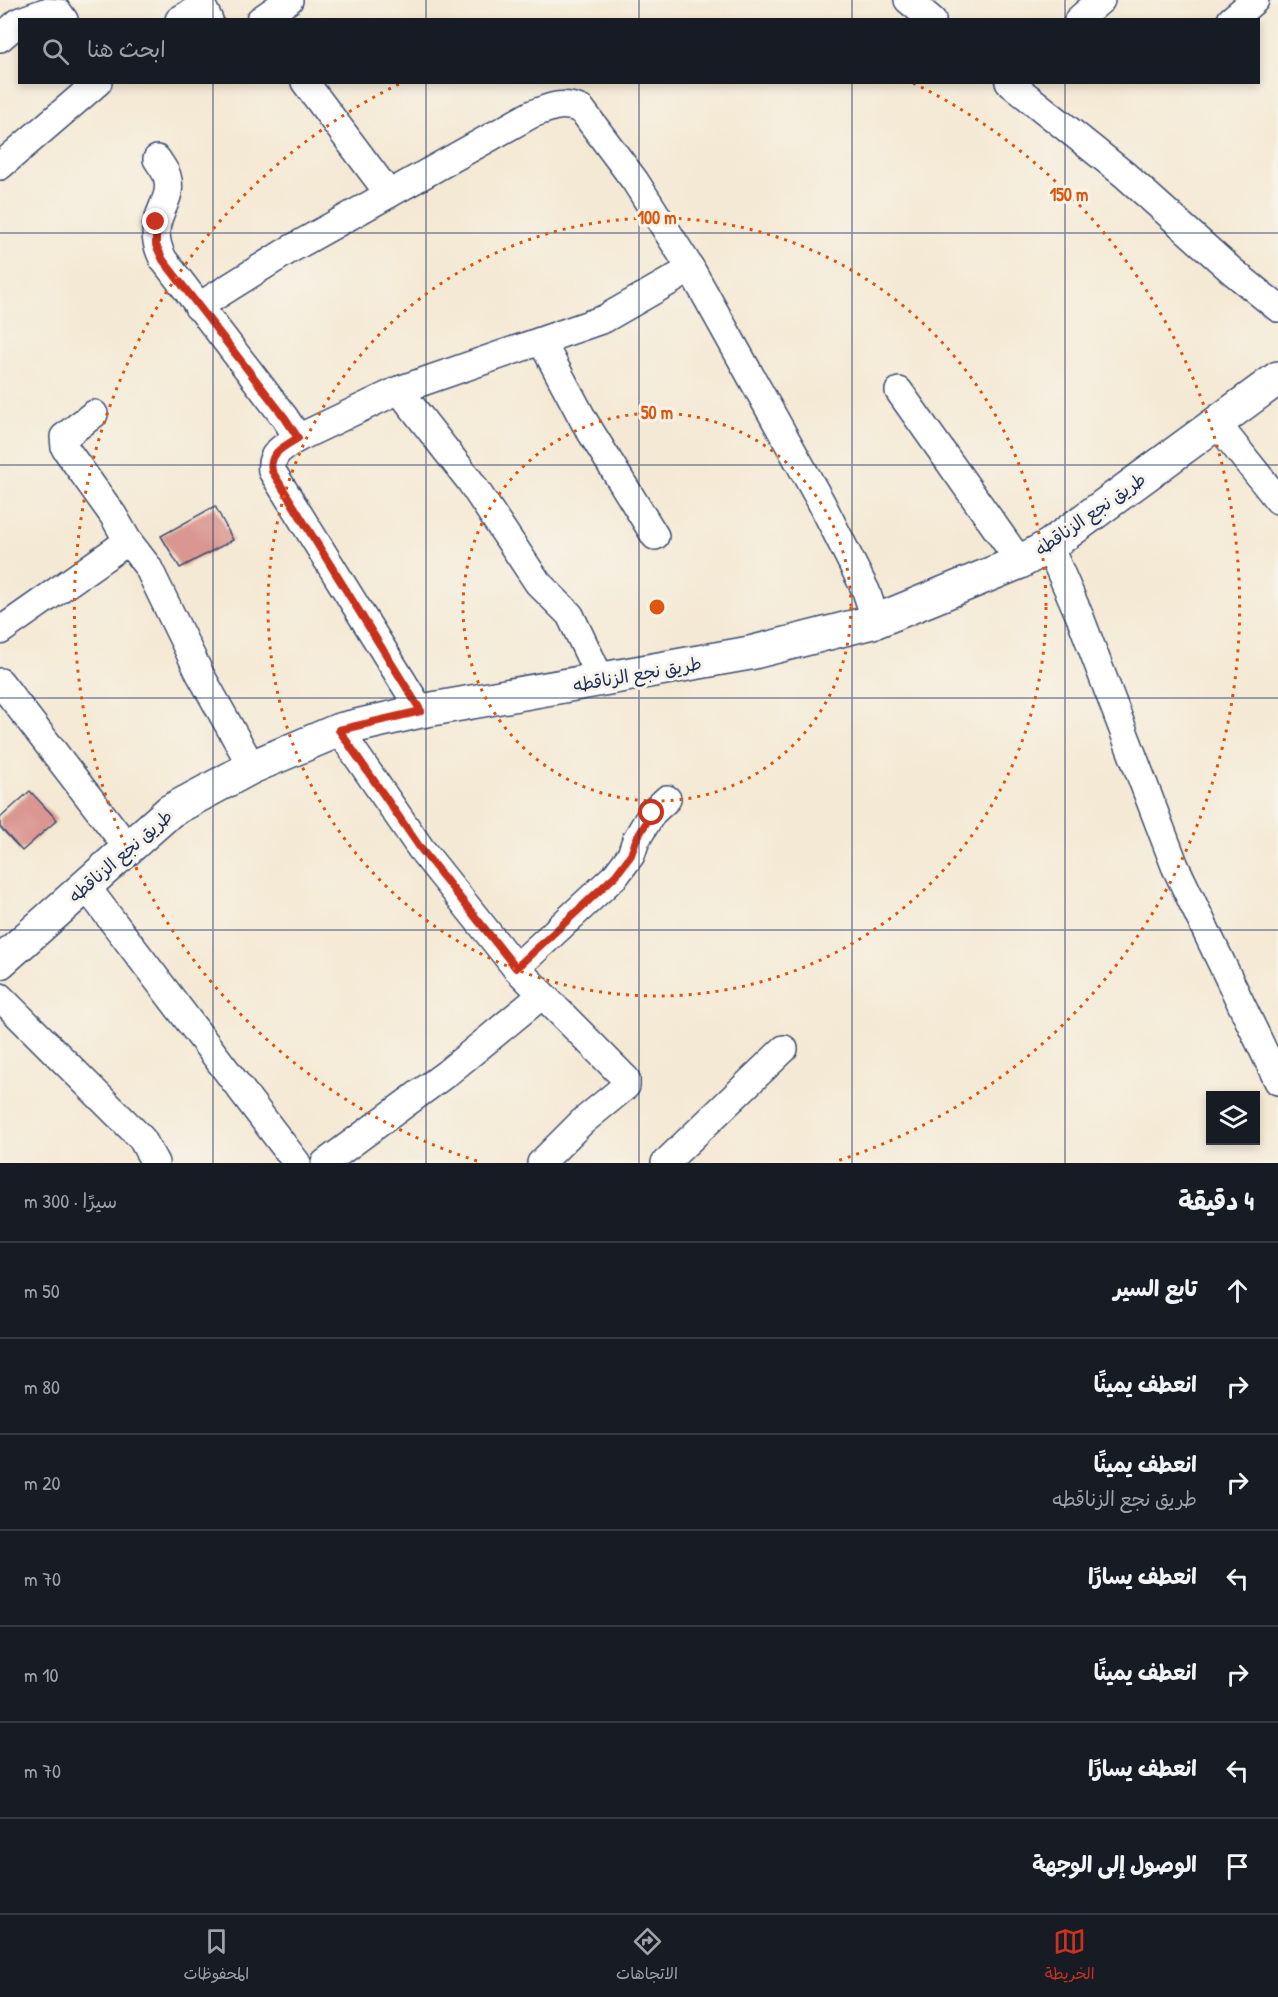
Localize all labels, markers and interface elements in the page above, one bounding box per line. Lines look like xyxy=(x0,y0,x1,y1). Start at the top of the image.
search box xyxy=(18,18,1260,84)
text: ابحث هنا xyxy=(87,34,166,64)
icon: search xyxy=(39,35,72,68)
text: 150 m xyxy=(1050,182,1088,207)
text: 100 m xyxy=(637,205,677,230)
route end xyxy=(142,208,168,234)
text: 50 m xyxy=(641,400,673,425)
street label: طريق نجع الزناقطه xyxy=(1029,466,1151,563)
centre of rings xyxy=(647,597,667,617)
street label: طريق نجع الزناقطه xyxy=(570,650,704,699)
route start xyxy=(638,799,664,825)
street label: طريق نجع الزناقطه xyxy=(62,804,178,909)
map controls xyxy=(1206,1091,1260,1145)
button: layers xyxy=(1206,1091,1260,1145)
text: 4 دقيقة xyxy=(1178,1183,1254,1218)
text: سيرًا · 300 m xyxy=(24,1187,117,1214)
text: تابع السير xyxy=(1114,1273,1197,1303)
icon: ahead xyxy=(1221,1274,1254,1307)
text: 50 m xyxy=(24,1277,60,1304)
text: انعطف يمينًا xyxy=(1094,1369,1197,1399)
icon: right xyxy=(1221,1370,1254,1403)
text: 80 m xyxy=(24,1373,60,1400)
text: انعطف يمينًا xyxy=(1094,1449,1197,1479)
icon: right xyxy=(1221,1466,1254,1499)
text: 20 m xyxy=(24,1469,61,1496)
text: طريق نجع الزناقطه xyxy=(1052,1485,1197,1512)
text: انعطف يسارًا xyxy=(1088,1561,1197,1591)
icon: left xyxy=(1221,1562,1254,1595)
text: 70 m xyxy=(24,1565,61,1592)
text: انعطف يمينًا xyxy=(1094,1657,1197,1687)
icon: right xyxy=(1221,1658,1254,1691)
text: 10 m xyxy=(24,1661,58,1688)
text: انعطف يسارًا xyxy=(1088,1753,1197,1783)
icon: left xyxy=(1221,1754,1254,1787)
text: 70 m xyxy=(24,1757,61,1784)
text: الوصول إلى الوجهة xyxy=(1032,1849,1197,1879)
icon: arrive xyxy=(1221,1850,1254,1883)
tab: المحفوظات xyxy=(183,1925,249,1988)
tab: الاتجاهات xyxy=(616,1925,678,1988)
tab: الخريطة xyxy=(1045,1925,1095,1988)

